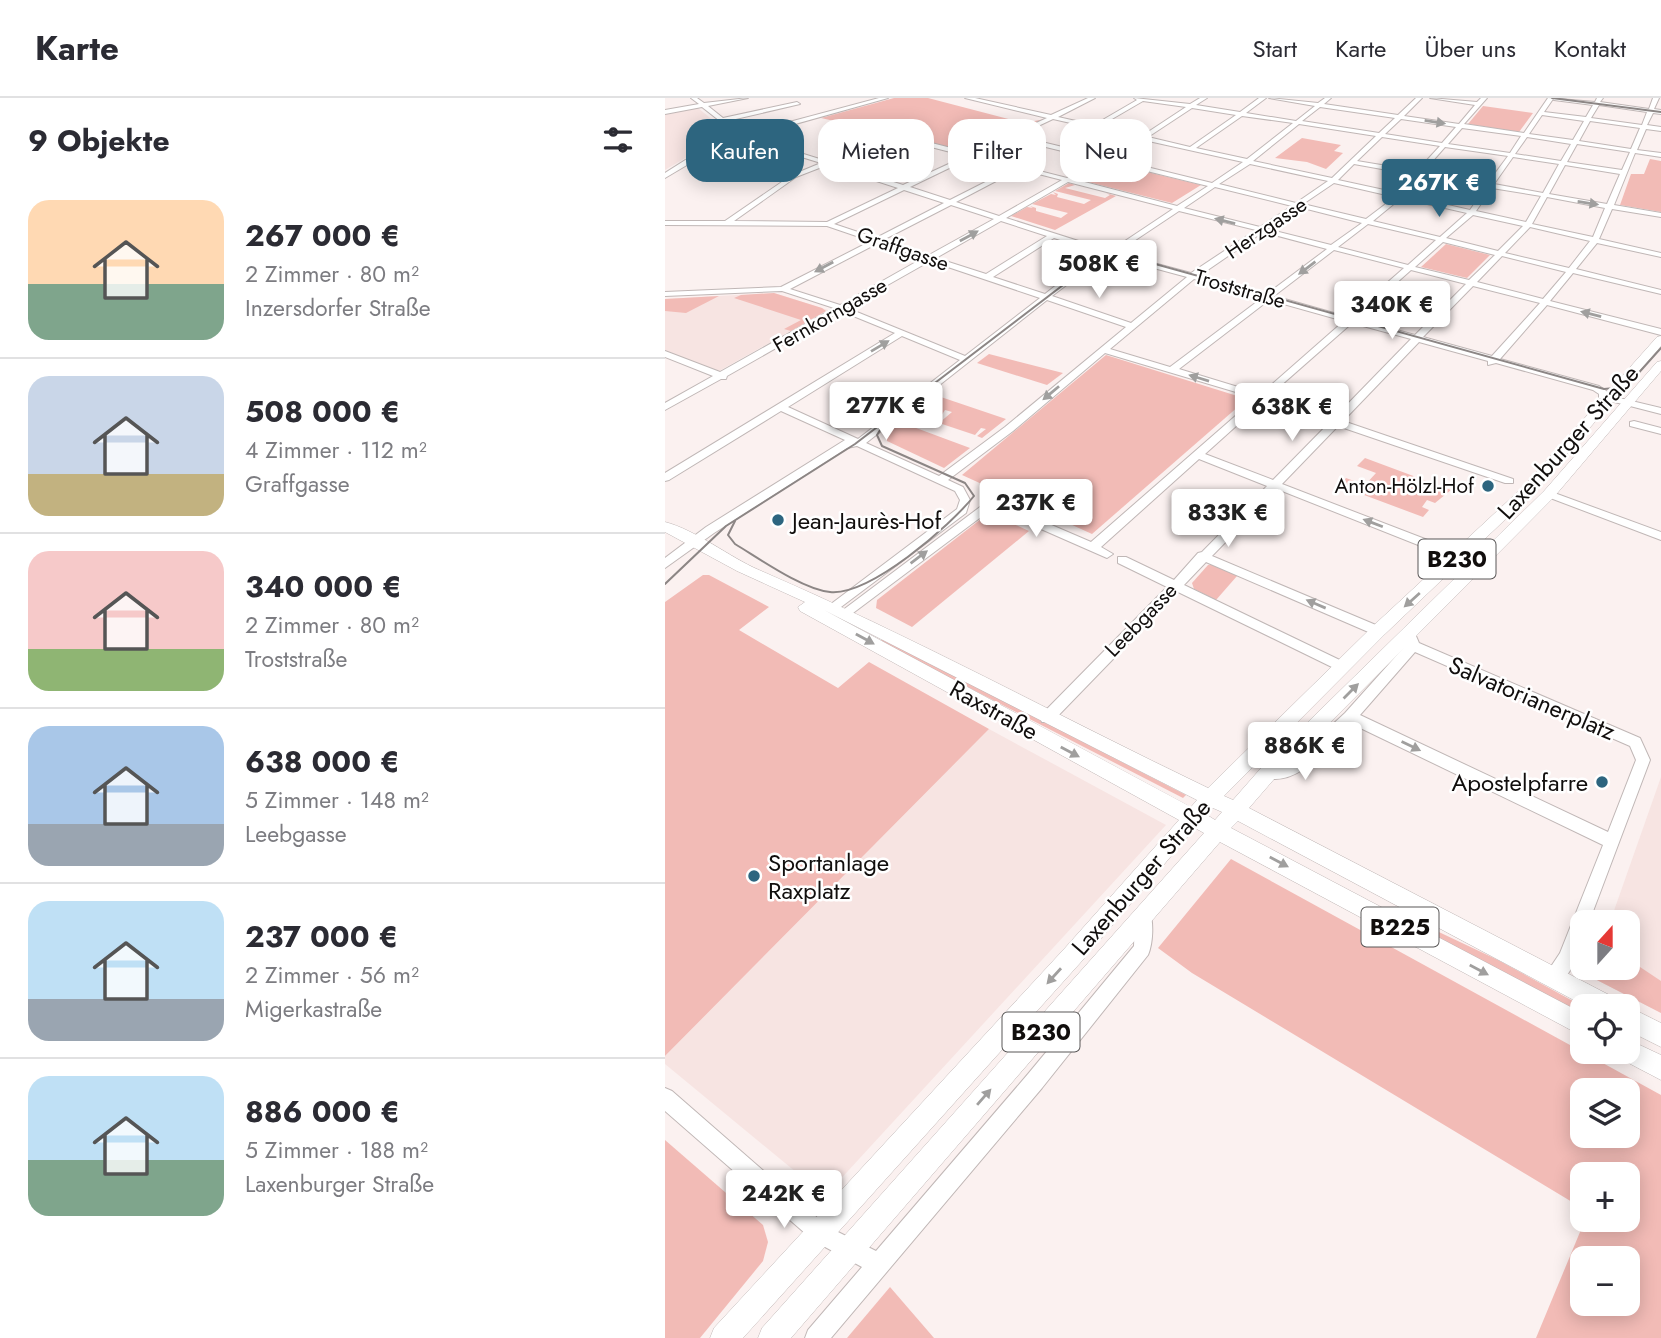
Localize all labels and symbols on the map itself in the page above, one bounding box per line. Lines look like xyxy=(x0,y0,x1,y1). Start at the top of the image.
one-way arrow xyxy=(1424,117,1446,128)
pin: 267K € xyxy=(1382,159,1496,219)
street label: Herzgasse xyxy=(1219,190,1313,266)
one-way arrow xyxy=(1577,198,1599,209)
one-way arrow xyxy=(1214,215,1236,226)
street label: Graffgasse xyxy=(853,219,953,279)
one-way arrow xyxy=(959,230,979,242)
pin: 508K € xyxy=(1042,240,1156,300)
one-way arrow xyxy=(813,261,833,273)
one-way arrow xyxy=(1298,261,1316,275)
street label: Troststraße xyxy=(1191,262,1289,316)
street label: Fernkorngasse xyxy=(767,270,893,360)
pin: 340K € xyxy=(1335,282,1449,341)
one-way arrow xyxy=(1580,308,1602,319)
one-way arrow xyxy=(871,340,890,352)
street label: Laxenburger Straße xyxy=(1489,357,1647,527)
one-way arrow xyxy=(1189,373,1210,383)
pin: 277K € xyxy=(829,382,943,442)
pin: 638K € xyxy=(1235,384,1349,443)
one-way arrow xyxy=(1043,386,1061,401)
place label: Anton-Hölzl-Hof xyxy=(1334,471,1475,501)
marker: Anton-Hölzl-Hof xyxy=(1480,478,1496,494)
pin: 237K € xyxy=(979,480,1093,539)
pin: 833K € xyxy=(1171,490,1285,549)
place label: Jean-Jaurès-Hof xyxy=(789,503,942,538)
marker: Jean-Jaurès-Hof xyxy=(770,512,786,528)
one-way arrow xyxy=(1363,518,1384,529)
road number: B230 xyxy=(1419,540,1495,579)
one-way arrow xyxy=(910,551,928,565)
street label: Leebgasse xyxy=(1098,576,1184,664)
one-way arrow xyxy=(1404,592,1421,608)
one-way arrow xyxy=(1305,598,1326,609)
one-way arrow xyxy=(855,633,874,645)
street label: Salvatorianerplatz xyxy=(1443,647,1621,749)
street label: Raxstraße xyxy=(943,671,1045,749)
one-way arrow xyxy=(1343,683,1359,700)
pin: 886K € xyxy=(1248,722,1362,782)
one-way arrow xyxy=(1401,740,1421,752)
one-way arrow xyxy=(1060,746,1080,758)
place label: Apostelpfarre xyxy=(1452,765,1588,800)
marker: Apostelpfarre xyxy=(1594,774,1610,790)
street label: Laxenburger Straße xyxy=(1063,791,1219,963)
place label: Sportanlage Raxplatz xyxy=(768,845,889,908)
one-way arrow xyxy=(1269,856,1289,868)
marker: Sportanlage Raxplatz xyxy=(746,868,762,884)
road number: B225 xyxy=(1361,908,1439,946)
north arrow xyxy=(1570,910,1640,980)
one-way arrow xyxy=(1469,964,1489,975)
one-way arrow xyxy=(1046,967,1062,985)
road number: B230 xyxy=(1003,1012,1079,1051)
one-way arrow xyxy=(976,1089,991,1106)
pin: 242K € xyxy=(727,1170,841,1230)

